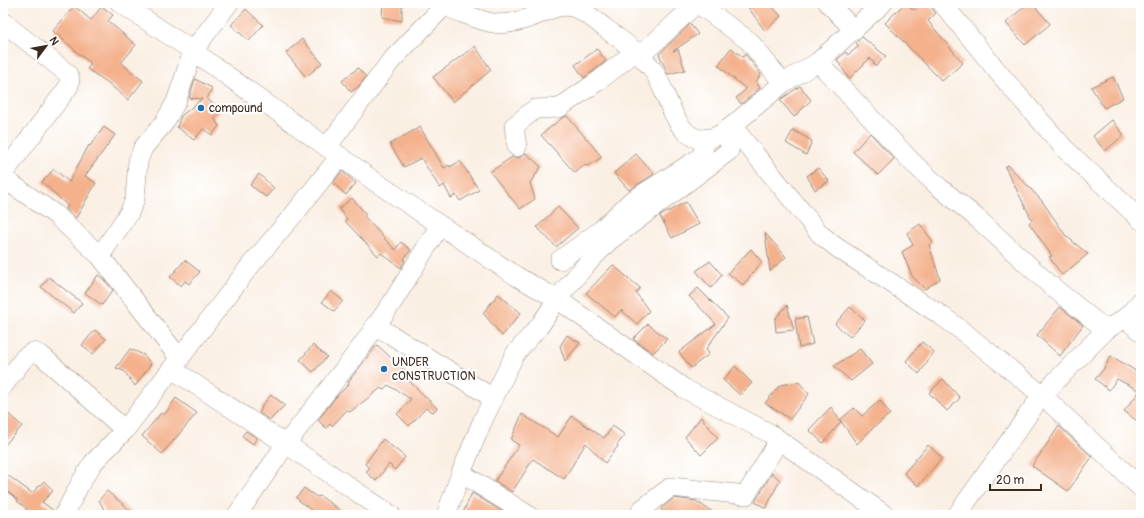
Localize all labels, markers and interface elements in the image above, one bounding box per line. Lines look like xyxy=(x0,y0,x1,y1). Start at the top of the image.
north arrow xyxy=(26,26,66,66)
text: N xyxy=(47,34,62,48)
place label: compound xyxy=(209,101,263,116)
marker: compound xyxy=(196,103,206,113)
place label: UNDER cONSTRUCTION xyxy=(392,355,476,384)
marker: UNDER cONSTRUCTION xyxy=(379,364,389,374)
scale bar xyxy=(990,466,1041,492)
text: 20 m xyxy=(996,473,1025,488)

